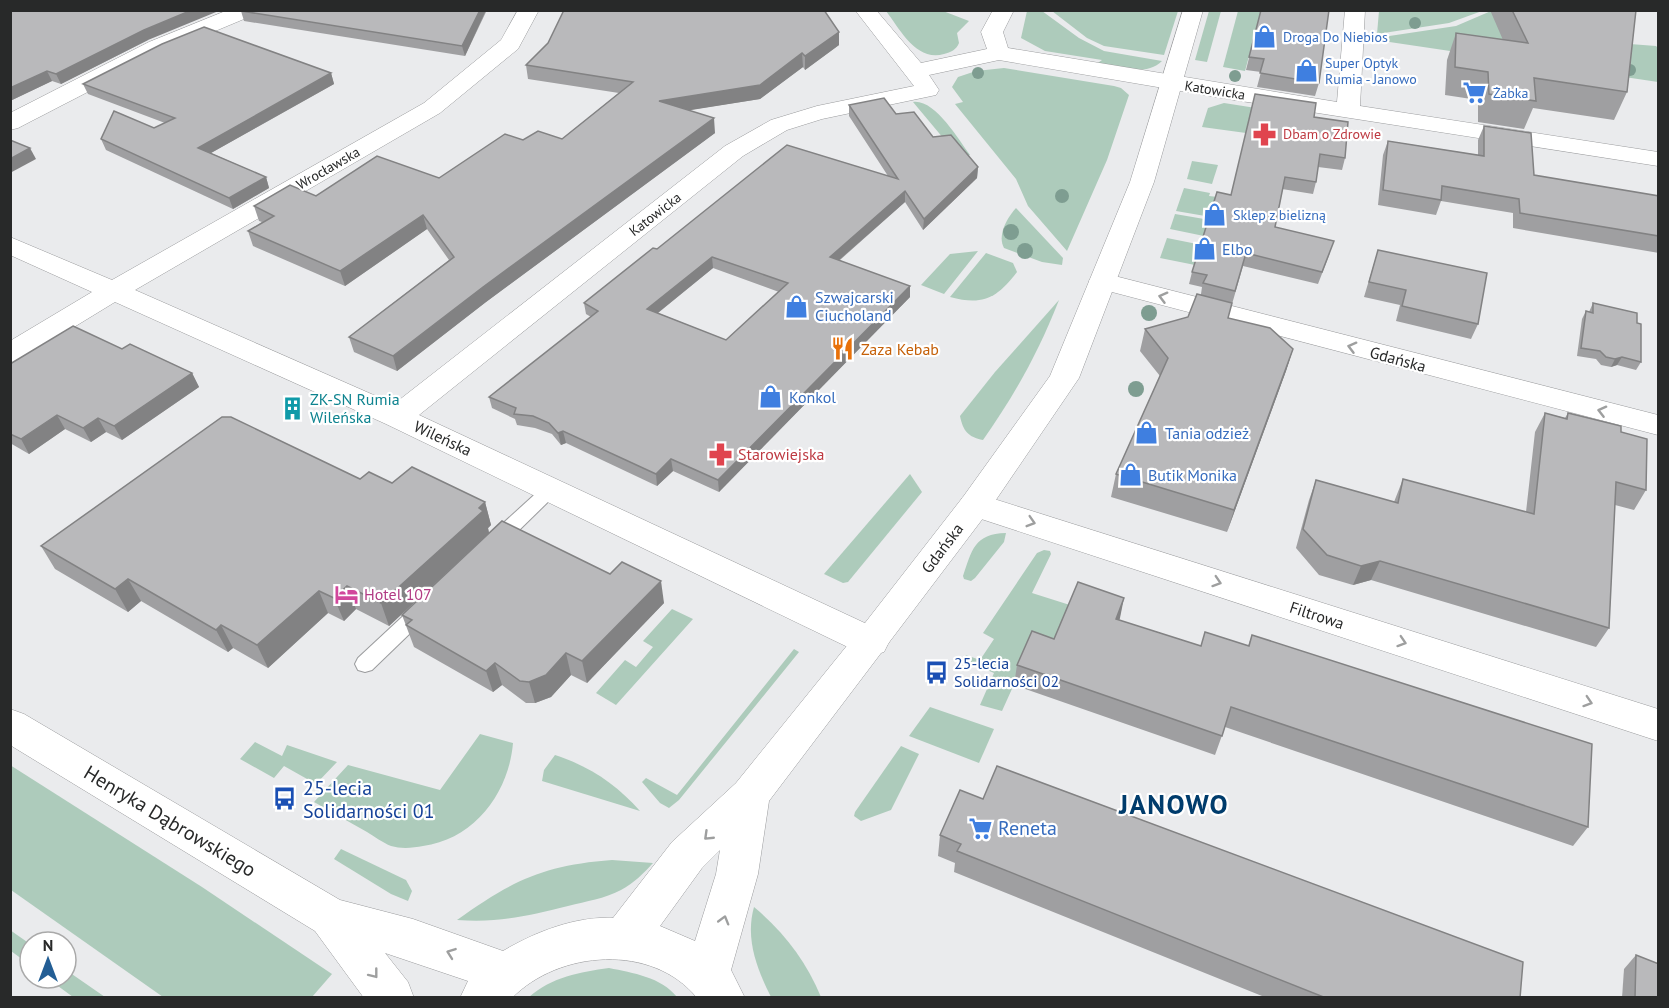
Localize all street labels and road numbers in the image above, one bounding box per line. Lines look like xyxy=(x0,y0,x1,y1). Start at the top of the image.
street label: Katowicka xyxy=(1183,76,1247,104)
street label: Wrocławska xyxy=(293,143,363,193)
street label: Katowicka xyxy=(625,188,685,240)
street label: Gdańska xyxy=(1368,342,1428,376)
street label: Wileńska xyxy=(411,416,475,460)
street label: Gdańska xyxy=(917,519,967,577)
street label: Filtrowa xyxy=(1287,597,1347,633)
street label: Henryka Dąbrowskiego xyxy=(79,759,261,883)

